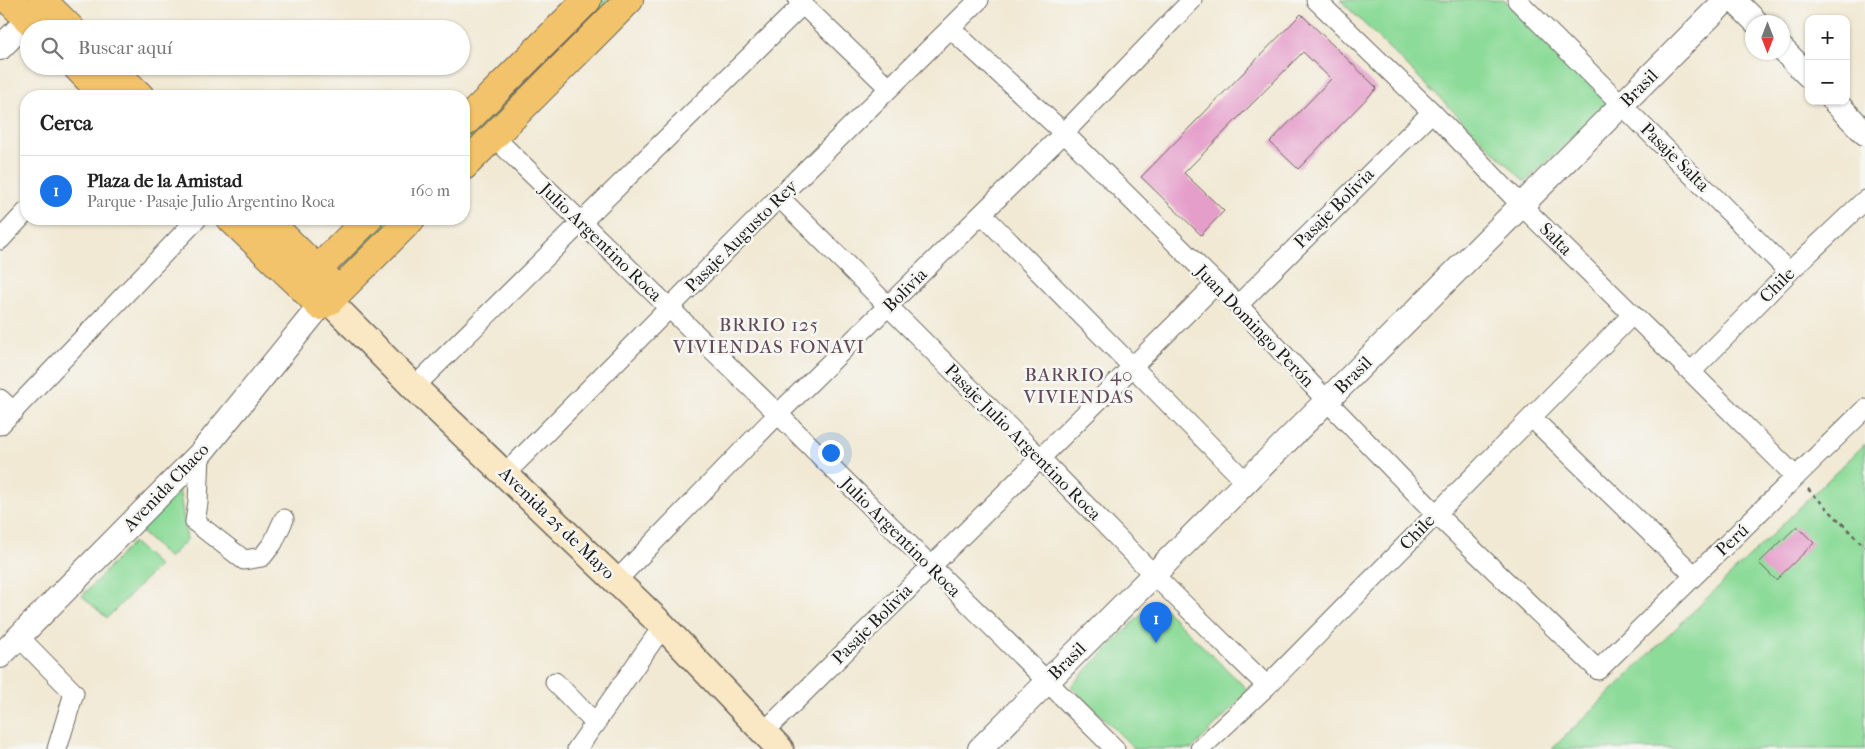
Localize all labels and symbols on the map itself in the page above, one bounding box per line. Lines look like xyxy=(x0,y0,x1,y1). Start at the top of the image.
north arrow xyxy=(1745,15,1790,60)
street label: Brasil xyxy=(1616,65,1663,112)
street label: Pasaje Salta xyxy=(1636,119,1714,197)
street label: Pasaje Bolivia xyxy=(1290,163,1379,253)
street label: Pasaje Augusto Rey xyxy=(681,175,803,297)
street label: Julio Argentino Roca xyxy=(534,177,666,306)
street label: Salta xyxy=(1535,219,1577,260)
street label: Juan Domingo Perón xyxy=(1190,259,1319,392)
street label: Chile xyxy=(1755,263,1799,307)
street label: Bolivia xyxy=(879,264,932,317)
district label: BRRIO 125 VIVIENDAS FONAVI xyxy=(672,314,865,358)
street label: Brasil xyxy=(1330,352,1377,399)
street label: Pasaje Julio Argentino Roca xyxy=(940,360,1106,525)
district label: BARRIO 40 VIVIENDAS xyxy=(1023,364,1134,408)
street label: Avenida Chaco xyxy=(118,439,214,536)
your location xyxy=(818,440,844,466)
street label: Avenida 25 de Mayo xyxy=(494,462,619,584)
street label: Julio Argentino Roca xyxy=(835,472,966,602)
street label: Chile xyxy=(1395,510,1439,554)
street label: Perú xyxy=(1712,520,1753,561)
street label: Pasaje Bolivia xyxy=(828,579,917,669)
pin: 1 xyxy=(1140,602,1172,643)
street label: Brasil xyxy=(1044,638,1091,685)

